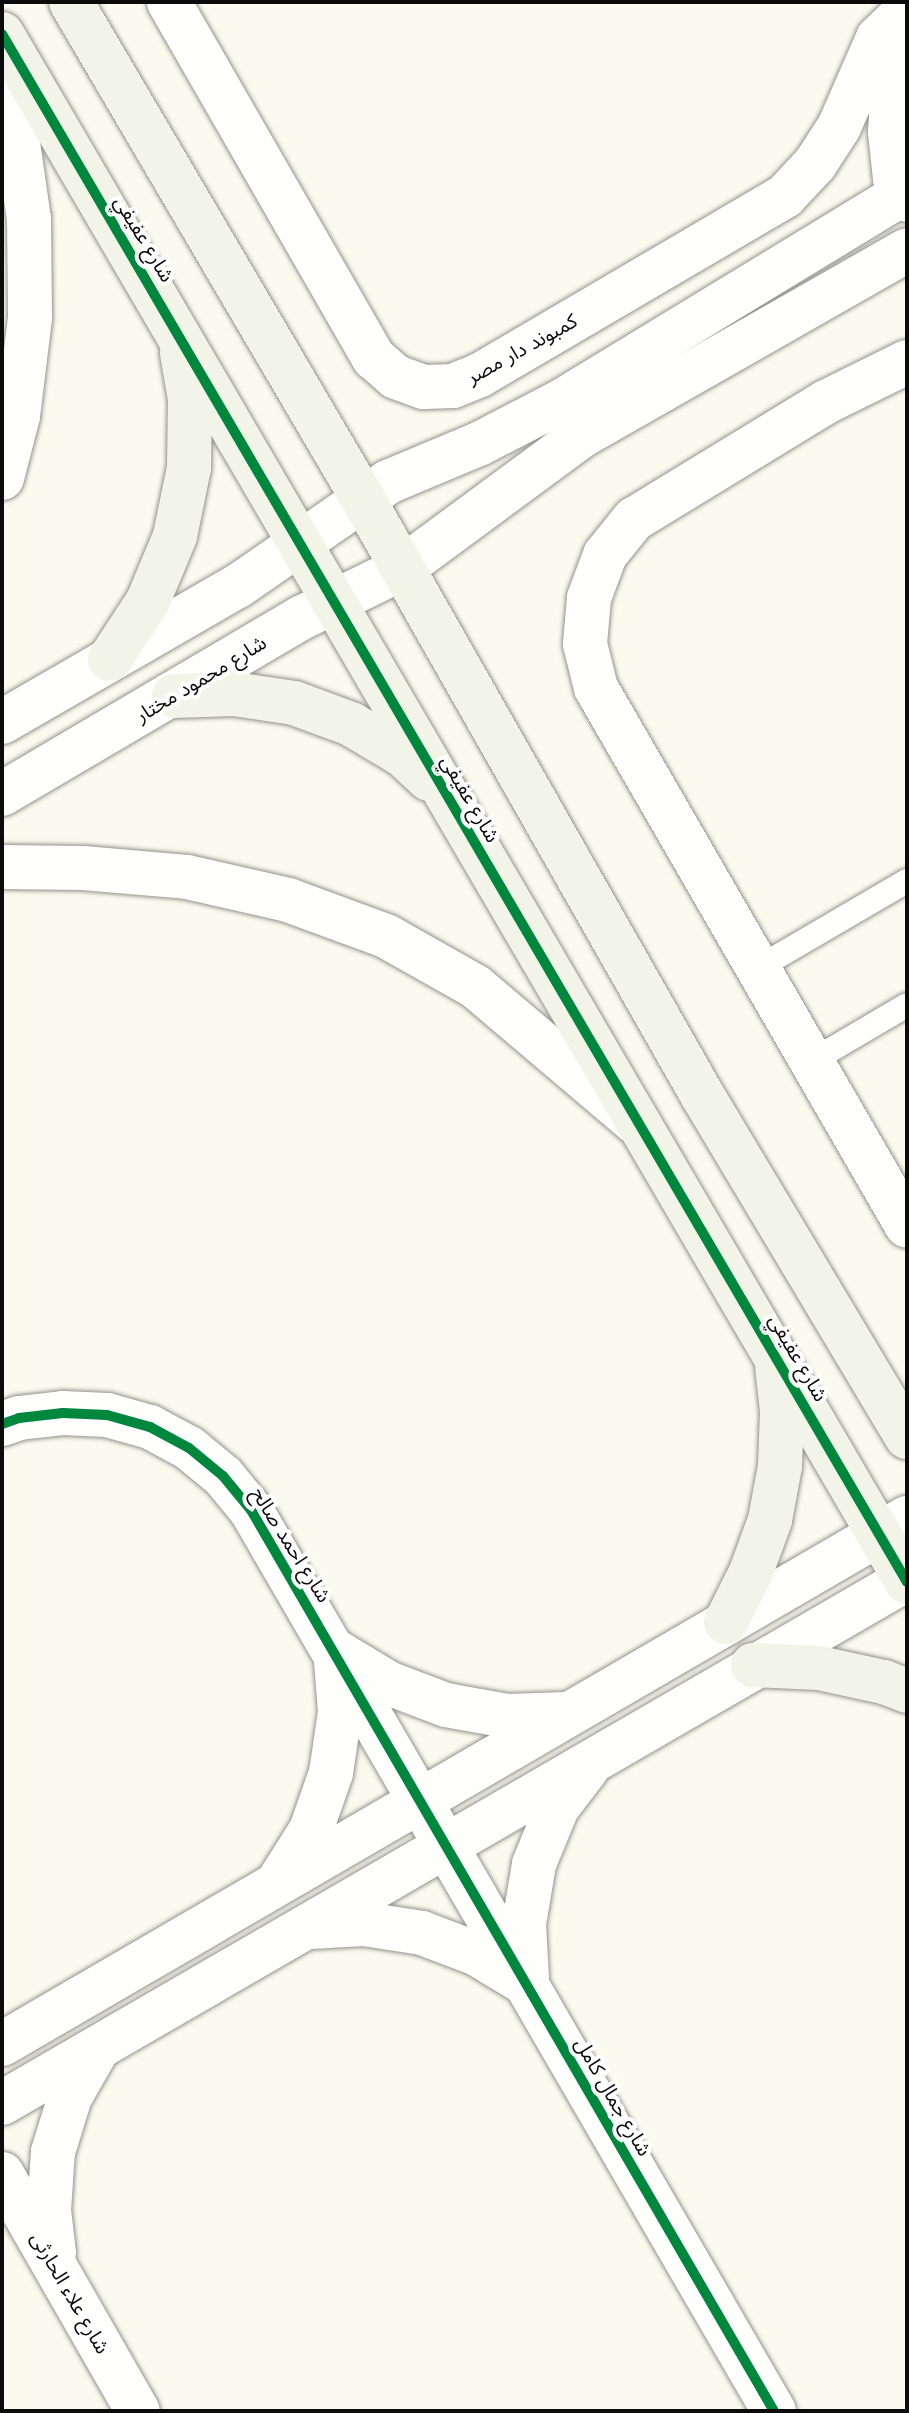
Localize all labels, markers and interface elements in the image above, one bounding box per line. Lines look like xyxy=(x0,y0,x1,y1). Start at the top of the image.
street label: شارع عفيفي xyxy=(109,191,179,287)
street label: كمبوند دار مصر xyxy=(463,309,581,389)
street label: شارع محمود مختار xyxy=(131,631,271,727)
street label: شارع عفيفي xyxy=(435,751,505,847)
street label: شارع عفيفي xyxy=(763,1310,833,1406)
street label: شارع احمد صالح xyxy=(246,1483,336,1607)
street label: شارع جمال كامل xyxy=(569,2034,657,2160)
street label: شارع علاء الحارثى xyxy=(25,2228,115,2358)

